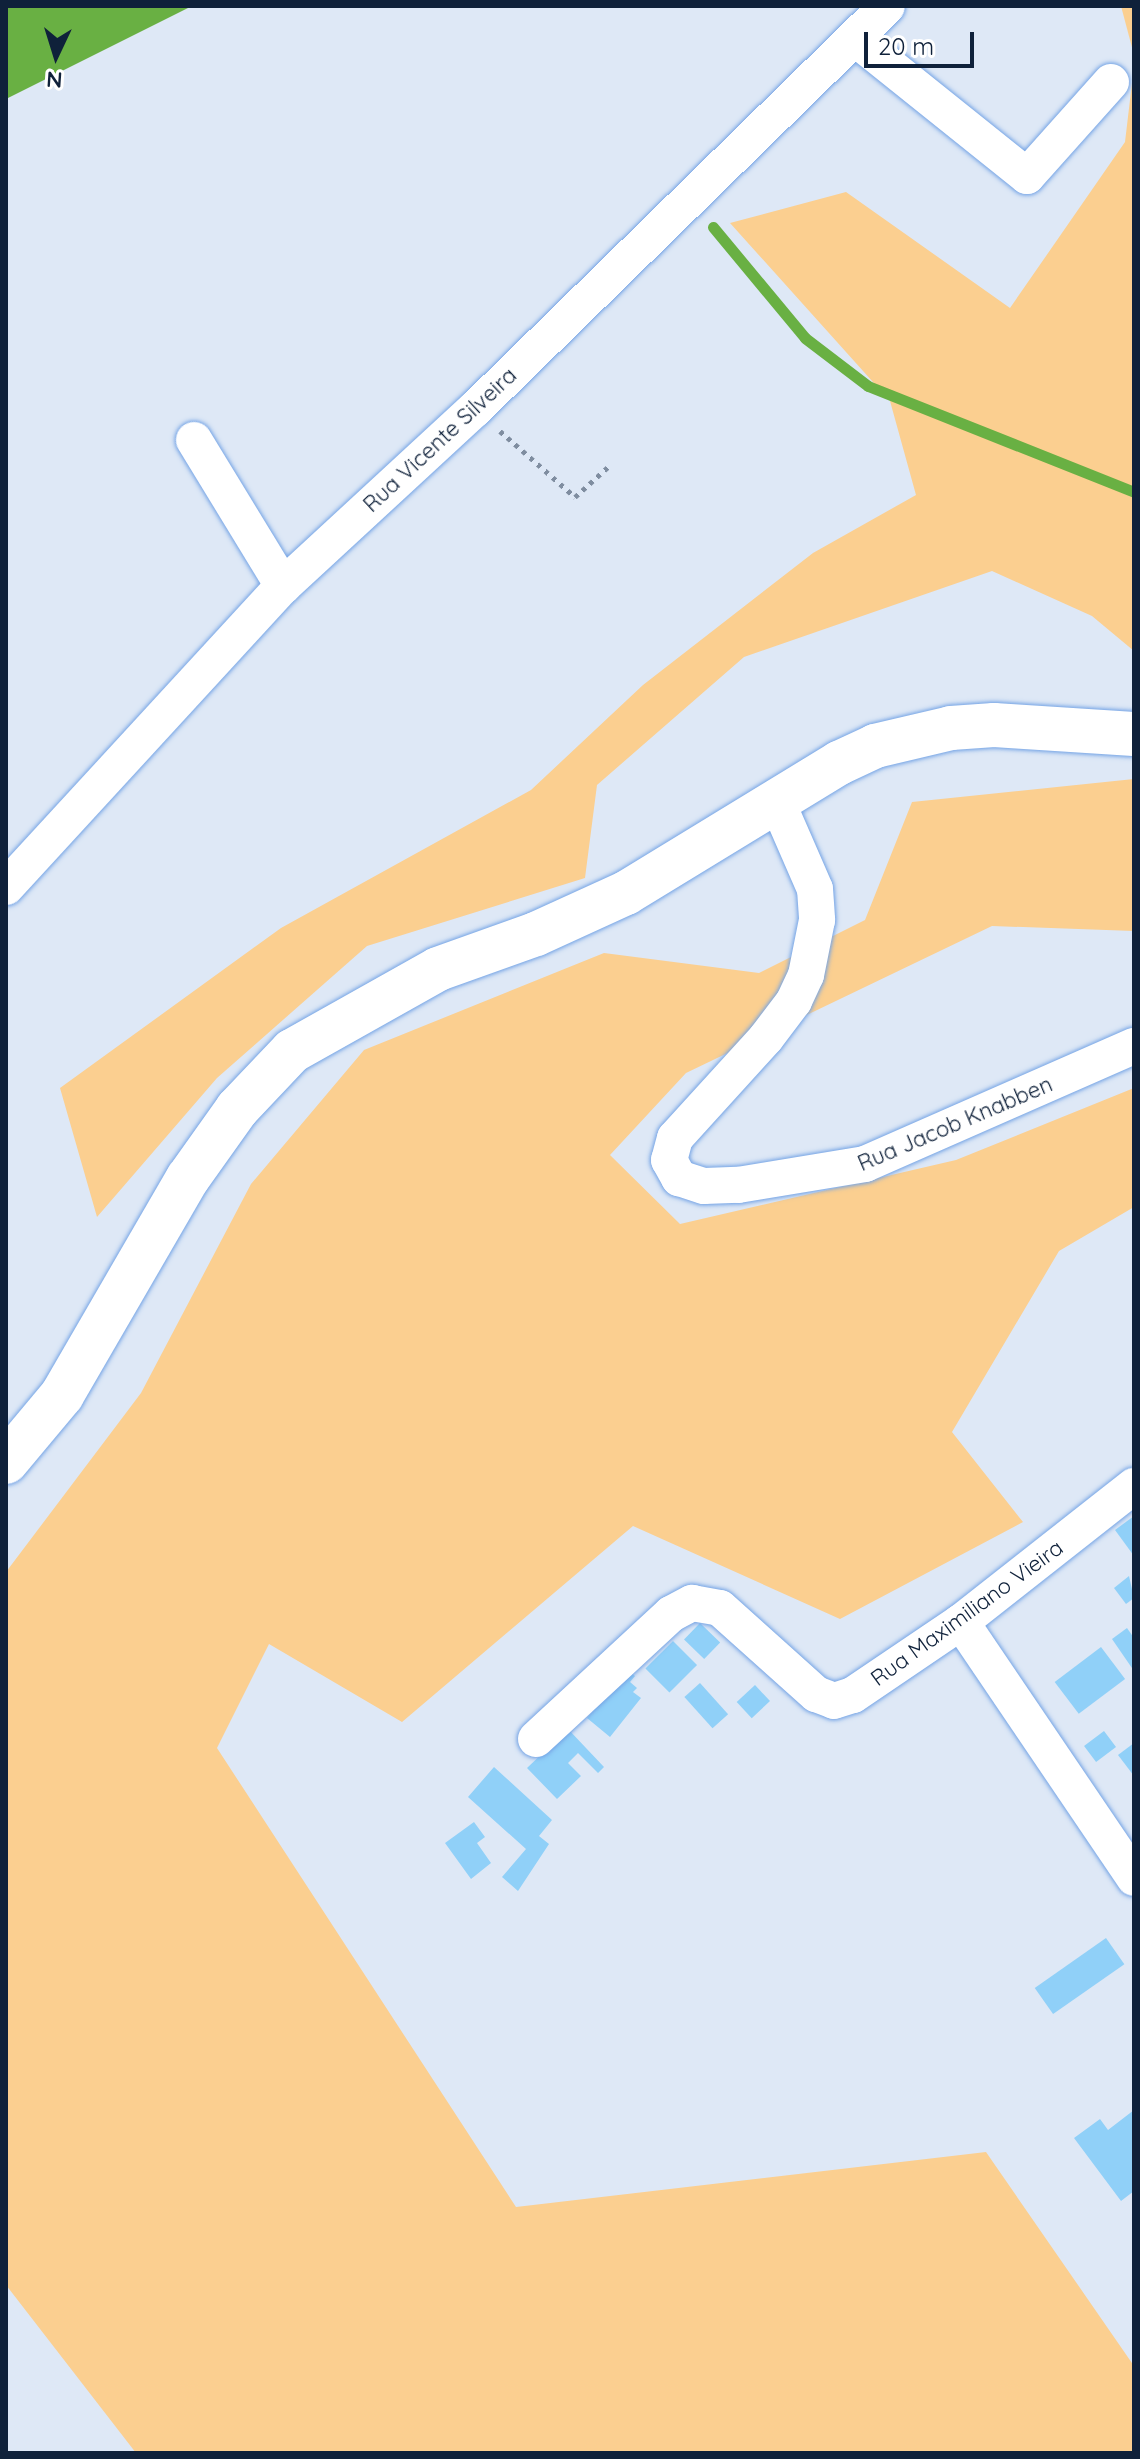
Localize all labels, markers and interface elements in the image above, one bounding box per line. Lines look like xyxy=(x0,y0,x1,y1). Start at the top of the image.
north arrow xyxy=(16,16,96,96)
scale bar xyxy=(868,16,978,66)
text: 20 m xyxy=(878,31,934,61)
text: N xyxy=(45,65,63,94)
street label: Rua Vicente Silveira xyxy=(358,362,522,518)
street label: Rua Jacob Knabben xyxy=(854,1071,1056,1177)
street label: Rua Maximiliano Vieira xyxy=(866,1534,1068,1692)

